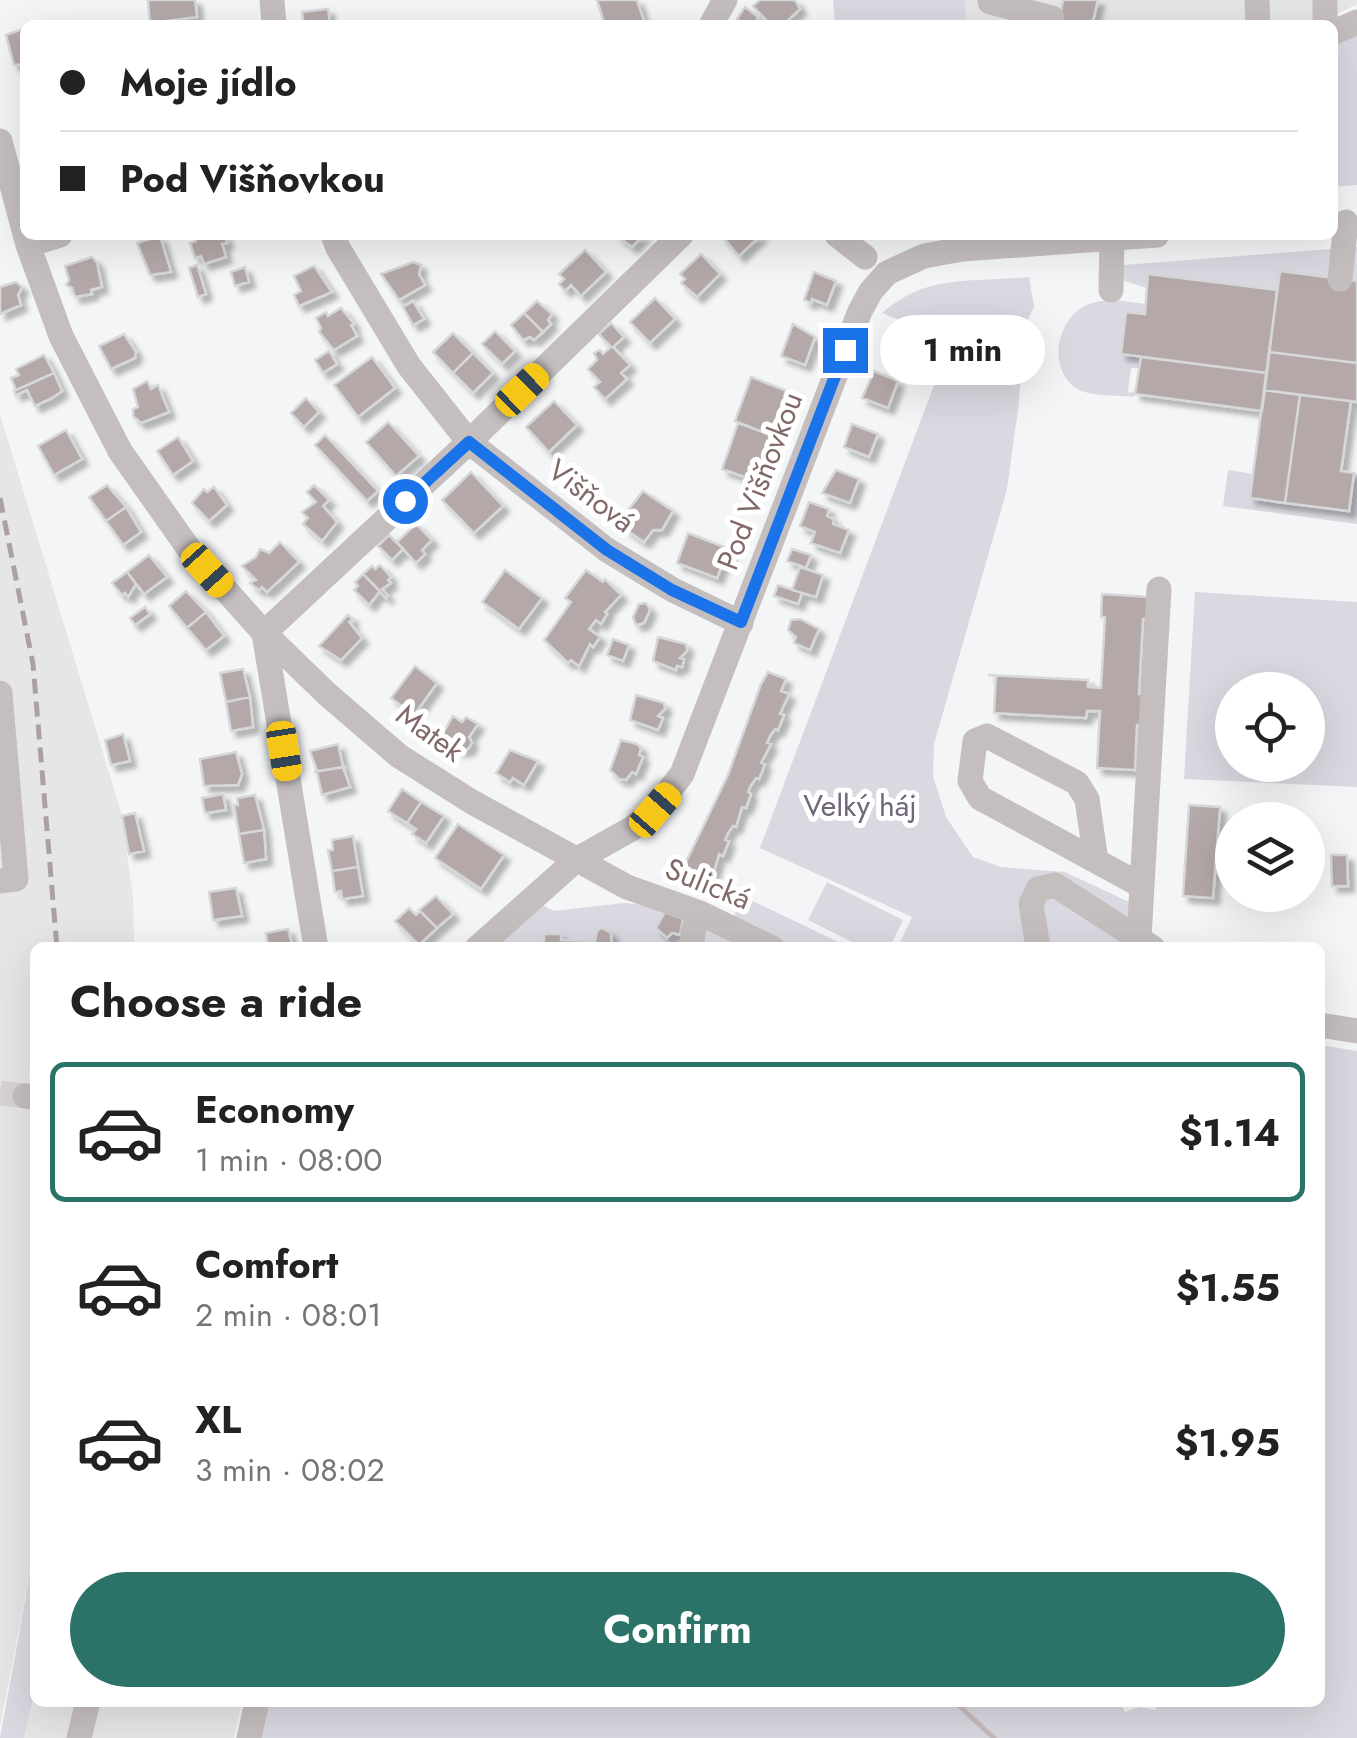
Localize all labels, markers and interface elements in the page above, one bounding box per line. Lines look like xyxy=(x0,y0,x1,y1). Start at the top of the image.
text: Moje jídlo xyxy=(120,55,297,110)
text: Pod Višňovkou xyxy=(120,151,385,206)
callout: 1 min xyxy=(880,315,1045,385)
text: 1 min xyxy=(923,327,1002,373)
route end xyxy=(823,328,868,373)
car xyxy=(490,358,554,422)
street label: Pod Višňovkou xyxy=(706,386,813,576)
street label: Višňová xyxy=(539,449,644,543)
route start xyxy=(383,479,428,524)
car xyxy=(176,538,238,602)
map controls xyxy=(1215,672,1325,912)
button: locate xyxy=(1215,672,1325,782)
street label: Matek xyxy=(387,693,474,772)
car xyxy=(264,719,304,783)
car xyxy=(624,778,686,842)
park label: Velký háj xyxy=(803,784,917,827)
button: layers xyxy=(1215,802,1325,912)
street label: Sulická xyxy=(659,847,757,920)
text: Choose a ride xyxy=(70,969,362,1034)
text: Economy xyxy=(195,1082,354,1137)
icon: car xyxy=(75,1087,165,1177)
text: $1.14 xyxy=(1179,1105,1280,1160)
text: 1 min · 08:00 xyxy=(195,1137,383,1183)
text: Comfort xyxy=(195,1237,338,1292)
icon: car xyxy=(75,1242,165,1332)
text: $1.55 xyxy=(1176,1260,1280,1315)
text: 2 min · 08:01 xyxy=(195,1292,382,1338)
text: XL xyxy=(195,1392,241,1447)
icon: car xyxy=(75,1397,165,1487)
text: $1.95 xyxy=(1175,1415,1280,1470)
text: 3 min · 08:02 xyxy=(195,1447,385,1493)
button: Confirm xyxy=(70,1572,1285,1687)

